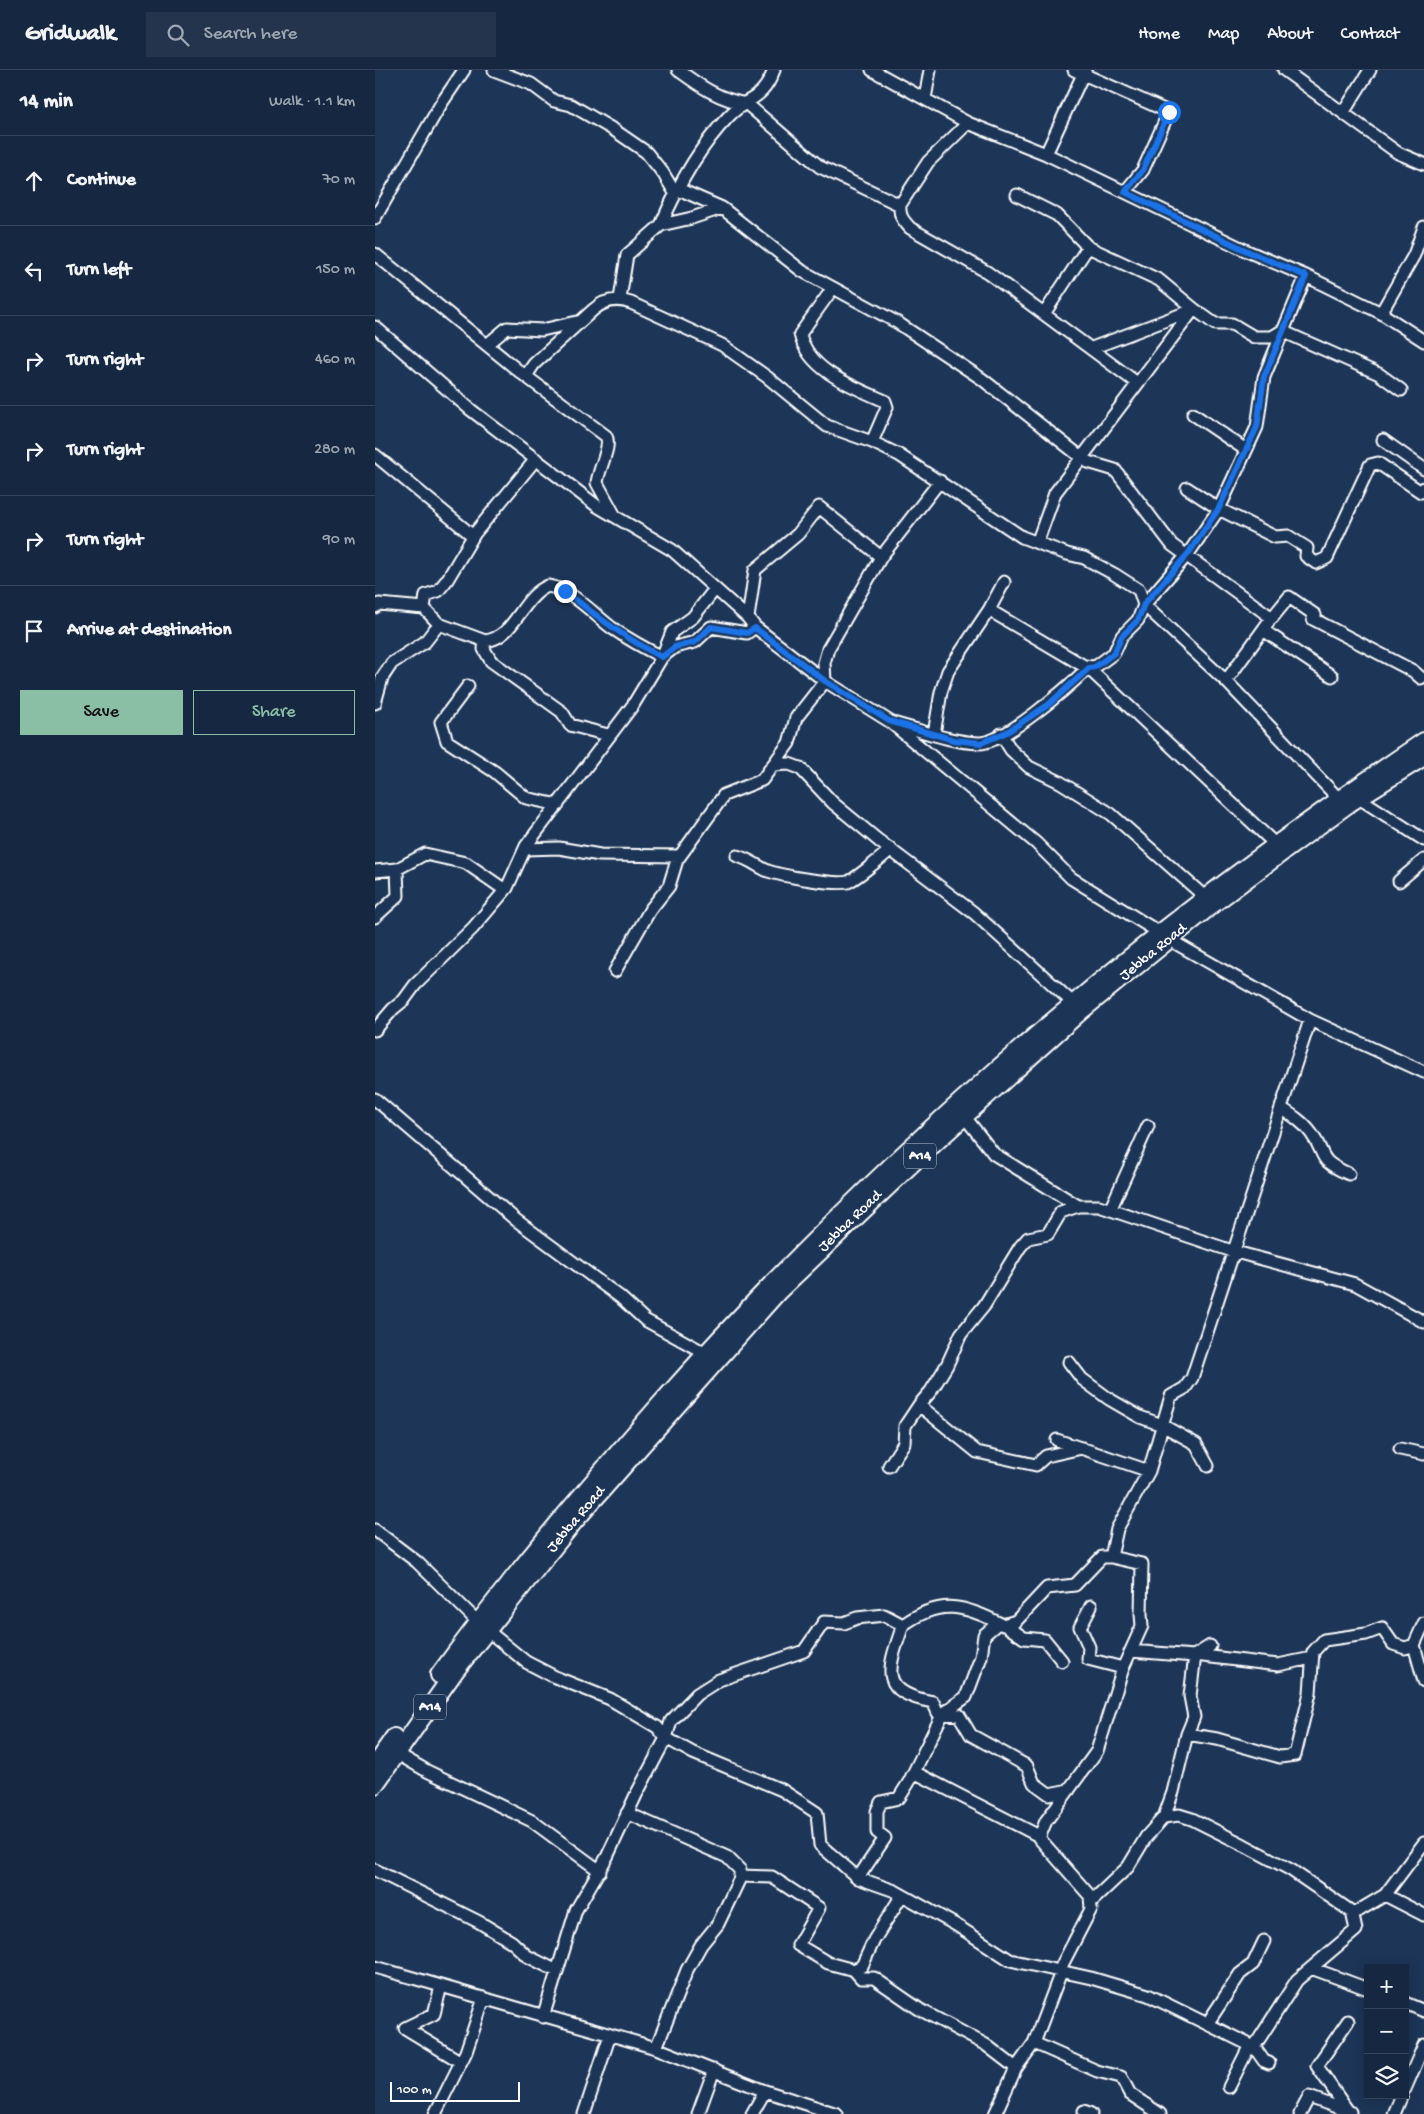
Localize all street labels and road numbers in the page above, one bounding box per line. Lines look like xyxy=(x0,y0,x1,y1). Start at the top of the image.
street label: Jebba Road xyxy=(1116,919,1193,986)
road number: A14 xyxy=(904,1144,936,1168)
street label: Jebba Road xyxy=(815,1186,888,1257)
street label: Jebba Road xyxy=(544,1482,611,1557)
road number: A14 xyxy=(414,1694,446,1720)

